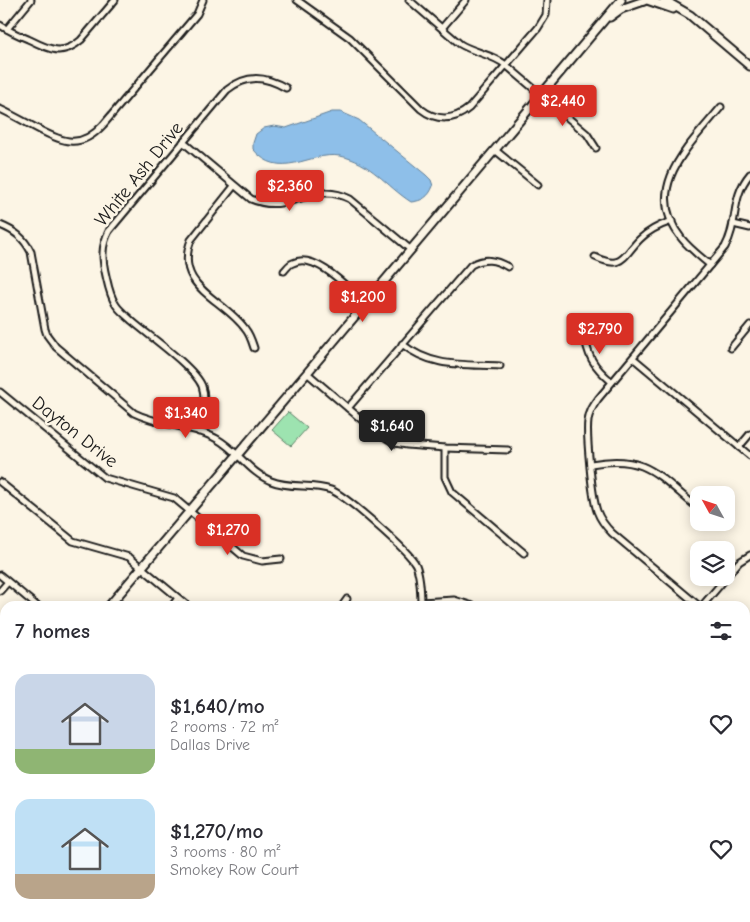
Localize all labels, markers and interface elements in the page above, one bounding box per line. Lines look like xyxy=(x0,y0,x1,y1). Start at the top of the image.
pin: $2,440 xyxy=(522,84,604,127)
text: $2,440 xyxy=(541,92,585,110)
street label: White Ash Drive xyxy=(90,117,188,231)
pin: $2,360 xyxy=(249,170,331,212)
text: $2,360 xyxy=(267,177,313,195)
pin: $1,200 xyxy=(322,280,404,323)
text: $1,200 xyxy=(340,288,386,306)
pin: $2,790 xyxy=(559,312,641,355)
text: $2,790 xyxy=(577,320,623,338)
street label: Dayton Drive xyxy=(28,392,122,472)
pin: $1,340 xyxy=(145,396,227,439)
text: $1,340 xyxy=(164,404,208,422)
pin: $1,640 xyxy=(351,410,433,452)
text: $1,640 xyxy=(370,417,414,435)
north arrow xyxy=(690,486,735,531)
map controls xyxy=(690,486,735,586)
pin: $1,270 xyxy=(187,514,269,556)
text: $1,270 xyxy=(206,521,250,539)
button: layers xyxy=(690,541,735,586)
icon: filters xyxy=(707,617,735,645)
text: 7 homes xyxy=(15,619,90,643)
icon: home xyxy=(55,694,115,754)
text: $1,640/mo xyxy=(170,694,265,718)
icon: heart xyxy=(707,710,735,738)
text: 2 rooms · 72 m² xyxy=(170,718,279,736)
text: Dallas Drive xyxy=(170,736,250,754)
icon: home xyxy=(55,819,115,879)
text: $1,270/mo xyxy=(170,819,263,843)
icon: heart xyxy=(707,835,735,863)
text: 3 rooms · 80 m² xyxy=(170,843,280,861)
text: Smokey Row Court xyxy=(170,861,298,879)

